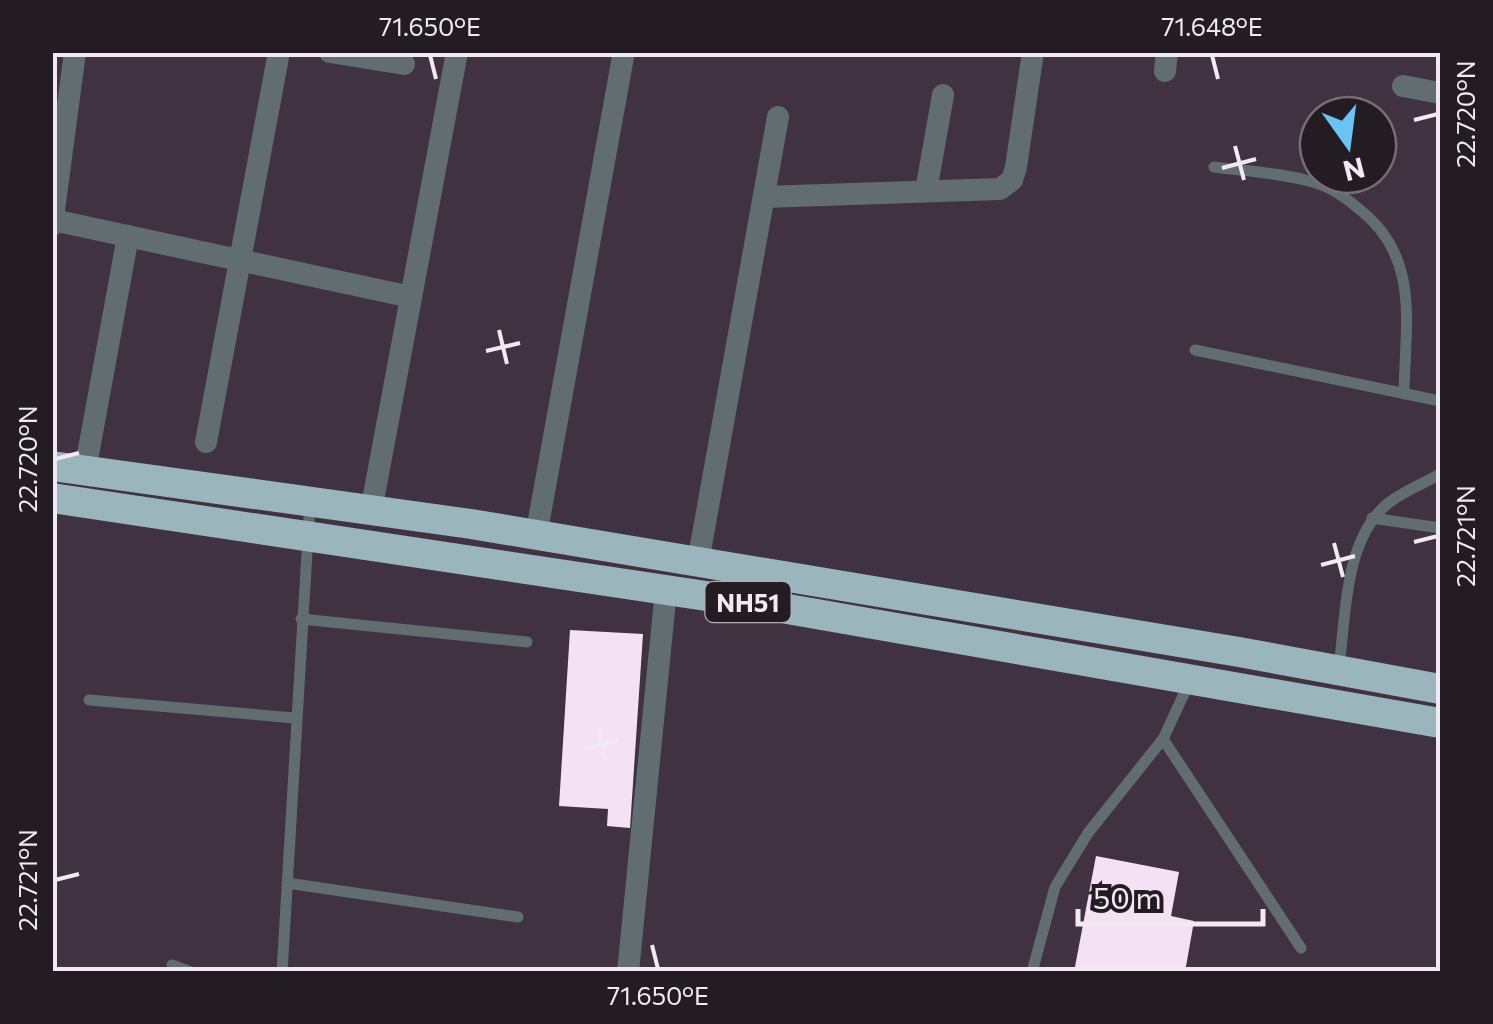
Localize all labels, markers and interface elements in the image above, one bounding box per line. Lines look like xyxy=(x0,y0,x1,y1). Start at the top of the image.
text: 71.650°E xyxy=(379,11,481,41)
text: 71.648°E xyxy=(1161,11,1263,41)
text: 22.720°N xyxy=(1450,60,1480,168)
north arrow xyxy=(1298,95,1398,195)
text: N xyxy=(1340,151,1369,189)
text: 22.720°N xyxy=(12,405,42,513)
text: 22.721°N xyxy=(1450,485,1480,587)
road number: NH51 xyxy=(706,582,790,622)
text: 22.721°N xyxy=(12,829,42,931)
scale bar xyxy=(1078,864,1263,926)
text: 50 m xyxy=(1093,878,1162,915)
text: 71.650°E xyxy=(607,980,709,1010)

